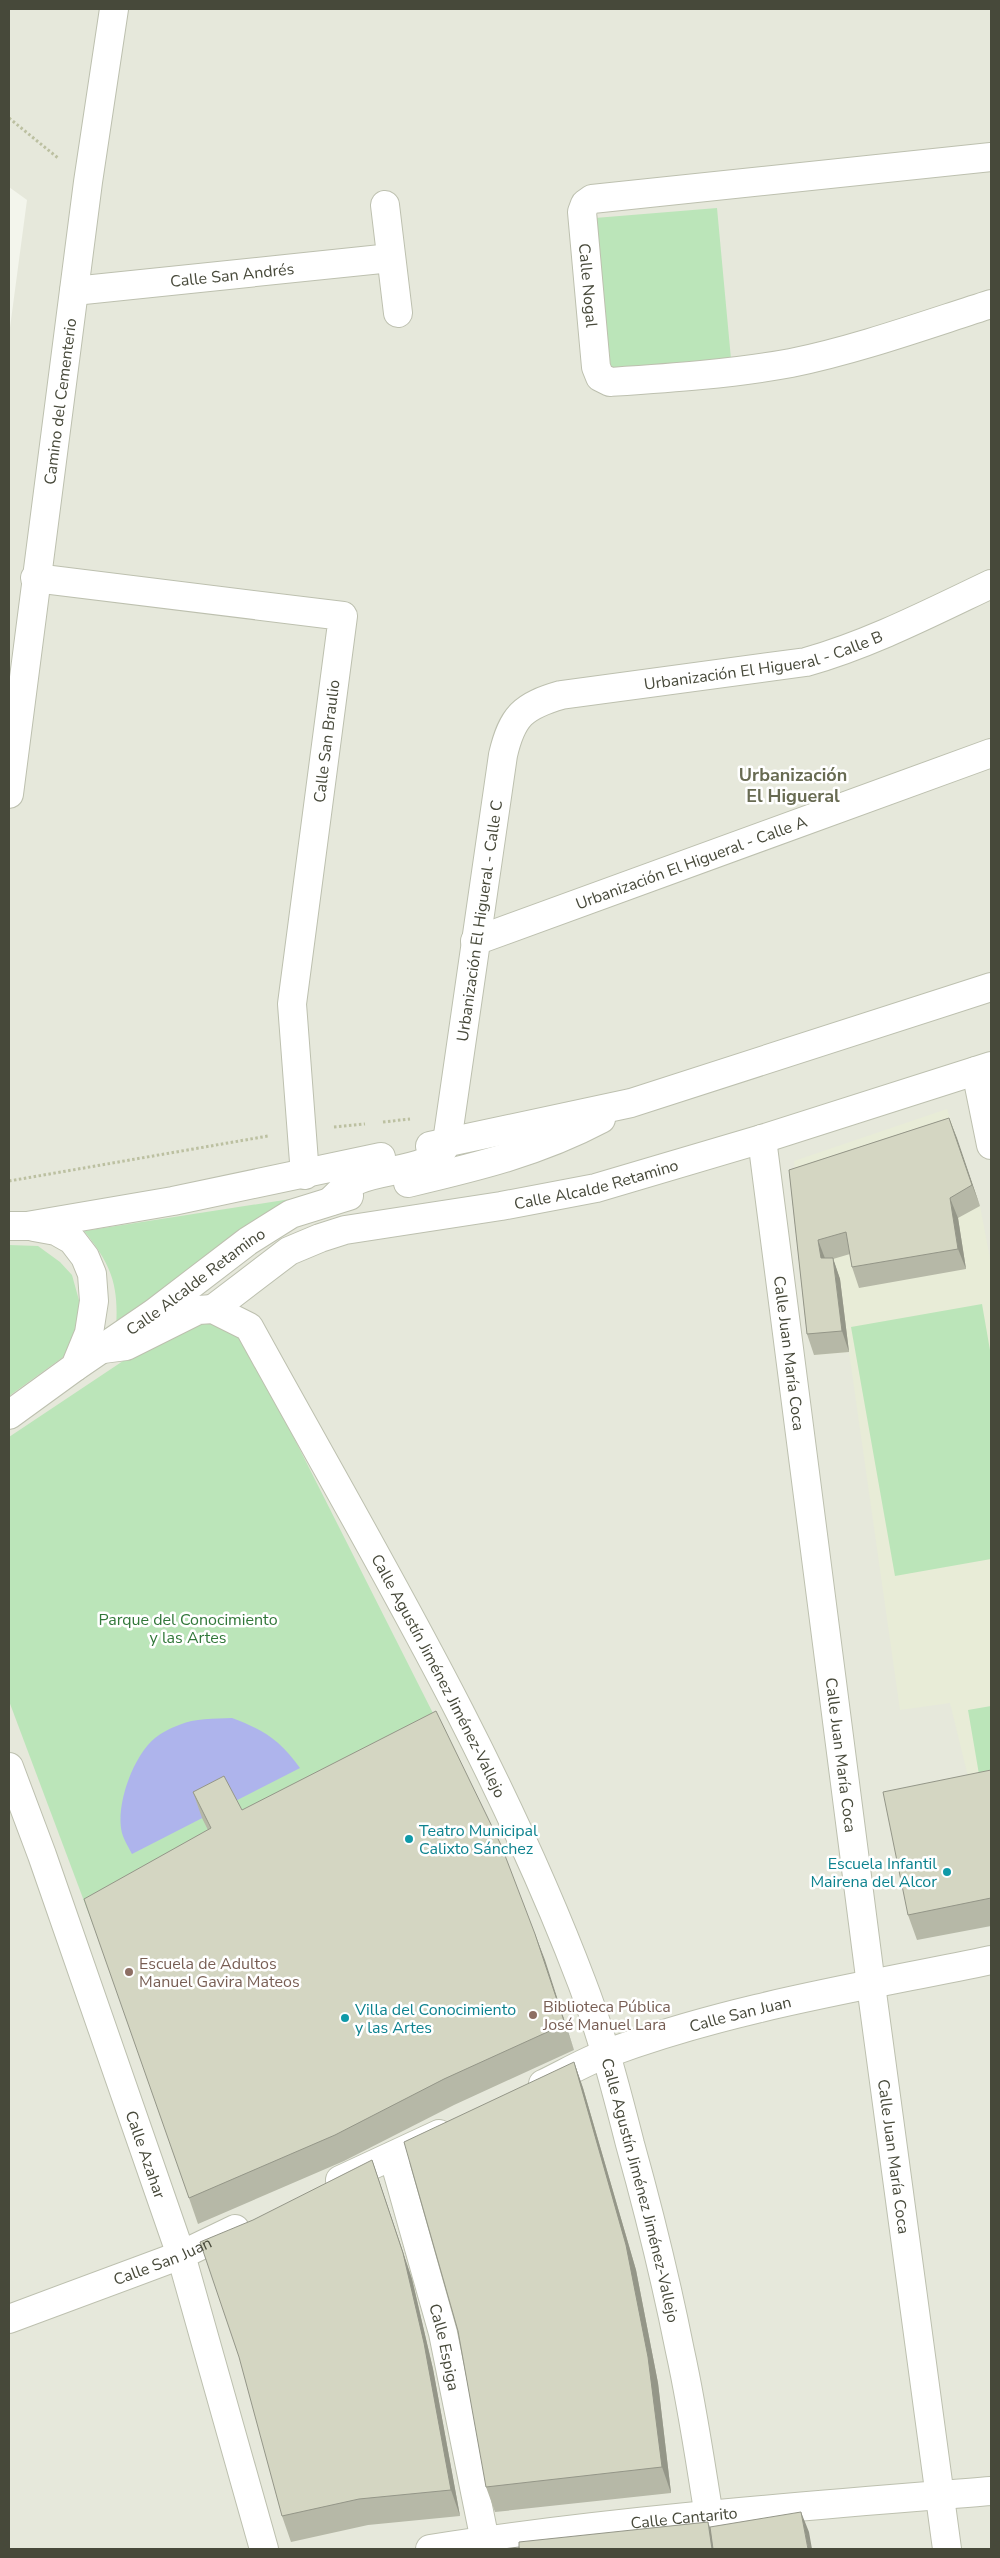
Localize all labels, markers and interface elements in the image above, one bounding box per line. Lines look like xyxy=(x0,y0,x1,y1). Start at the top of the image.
street label: Calle Nogal xyxy=(573,242,602,329)
street label: Calle San Andrés xyxy=(169,258,295,293)
street label: Camino del Cementerio xyxy=(39,317,82,486)
street label: Urbanización El Higueral - Calle B xyxy=(643,626,886,696)
street label: Calle San Braulio xyxy=(309,678,345,804)
district label: Urbanización El Higueral xyxy=(739,763,847,808)
street label: Urbanización El Higueral - Calle C xyxy=(452,798,508,1043)
street label: Urbanización El Higueral - Calle A xyxy=(573,811,811,915)
street label: Calle Alcalde Retamino xyxy=(512,1154,681,1215)
street label: Calle Alcalde Retamino xyxy=(122,1223,270,1341)
street label: Calle Juan María Coca xyxy=(768,1275,809,1432)
street label: Calle Agustín Jiménez Jiménez-Vallejo xyxy=(365,1550,511,1802)
park label: Parque del Conocimiento y las Artes xyxy=(98,1609,278,1649)
street label: Calle Juan María Coca xyxy=(819,1676,861,1834)
place label: Teatro Municipal Calixto Sánchez xyxy=(419,1820,538,1860)
marker: Teatro Municipal Calixto Sánchez xyxy=(403,1833,415,1845)
place label: Escuela Infantil Mairena del Alcor xyxy=(810,1853,937,1893)
marker: Escuela Infantil Mairena del Alcor xyxy=(941,1866,953,1878)
place label: Escuela de Adultos Manuel Gavira Mateos xyxy=(139,1953,300,1993)
marker: Escuela de Adultos Manuel Gavira Mateos xyxy=(123,1966,135,1978)
street label: Calle San Juan xyxy=(687,1991,793,2038)
place label: Biblioteca Pública José Manuel Lara xyxy=(542,1996,671,2036)
place label: Villa del Conocimiento y las Artes xyxy=(354,1999,516,2039)
marker: Biblioteca Pública José Manuel Lara xyxy=(527,2009,539,2021)
marker: Villa del Conocimiento y las Artes xyxy=(339,2012,351,2024)
street label: Calle Agustín Jiménez Jiménez-Vallejo xyxy=(596,2056,684,2325)
street label: Calle Juan María Coca xyxy=(872,2078,914,2235)
street label: Calle Azahar xyxy=(120,2108,171,2202)
street label: Calle San Juan xyxy=(110,2232,216,2291)
street label: Calle Espiga xyxy=(423,2301,464,2393)
street label: Calle Cantarito xyxy=(630,2502,739,2535)

